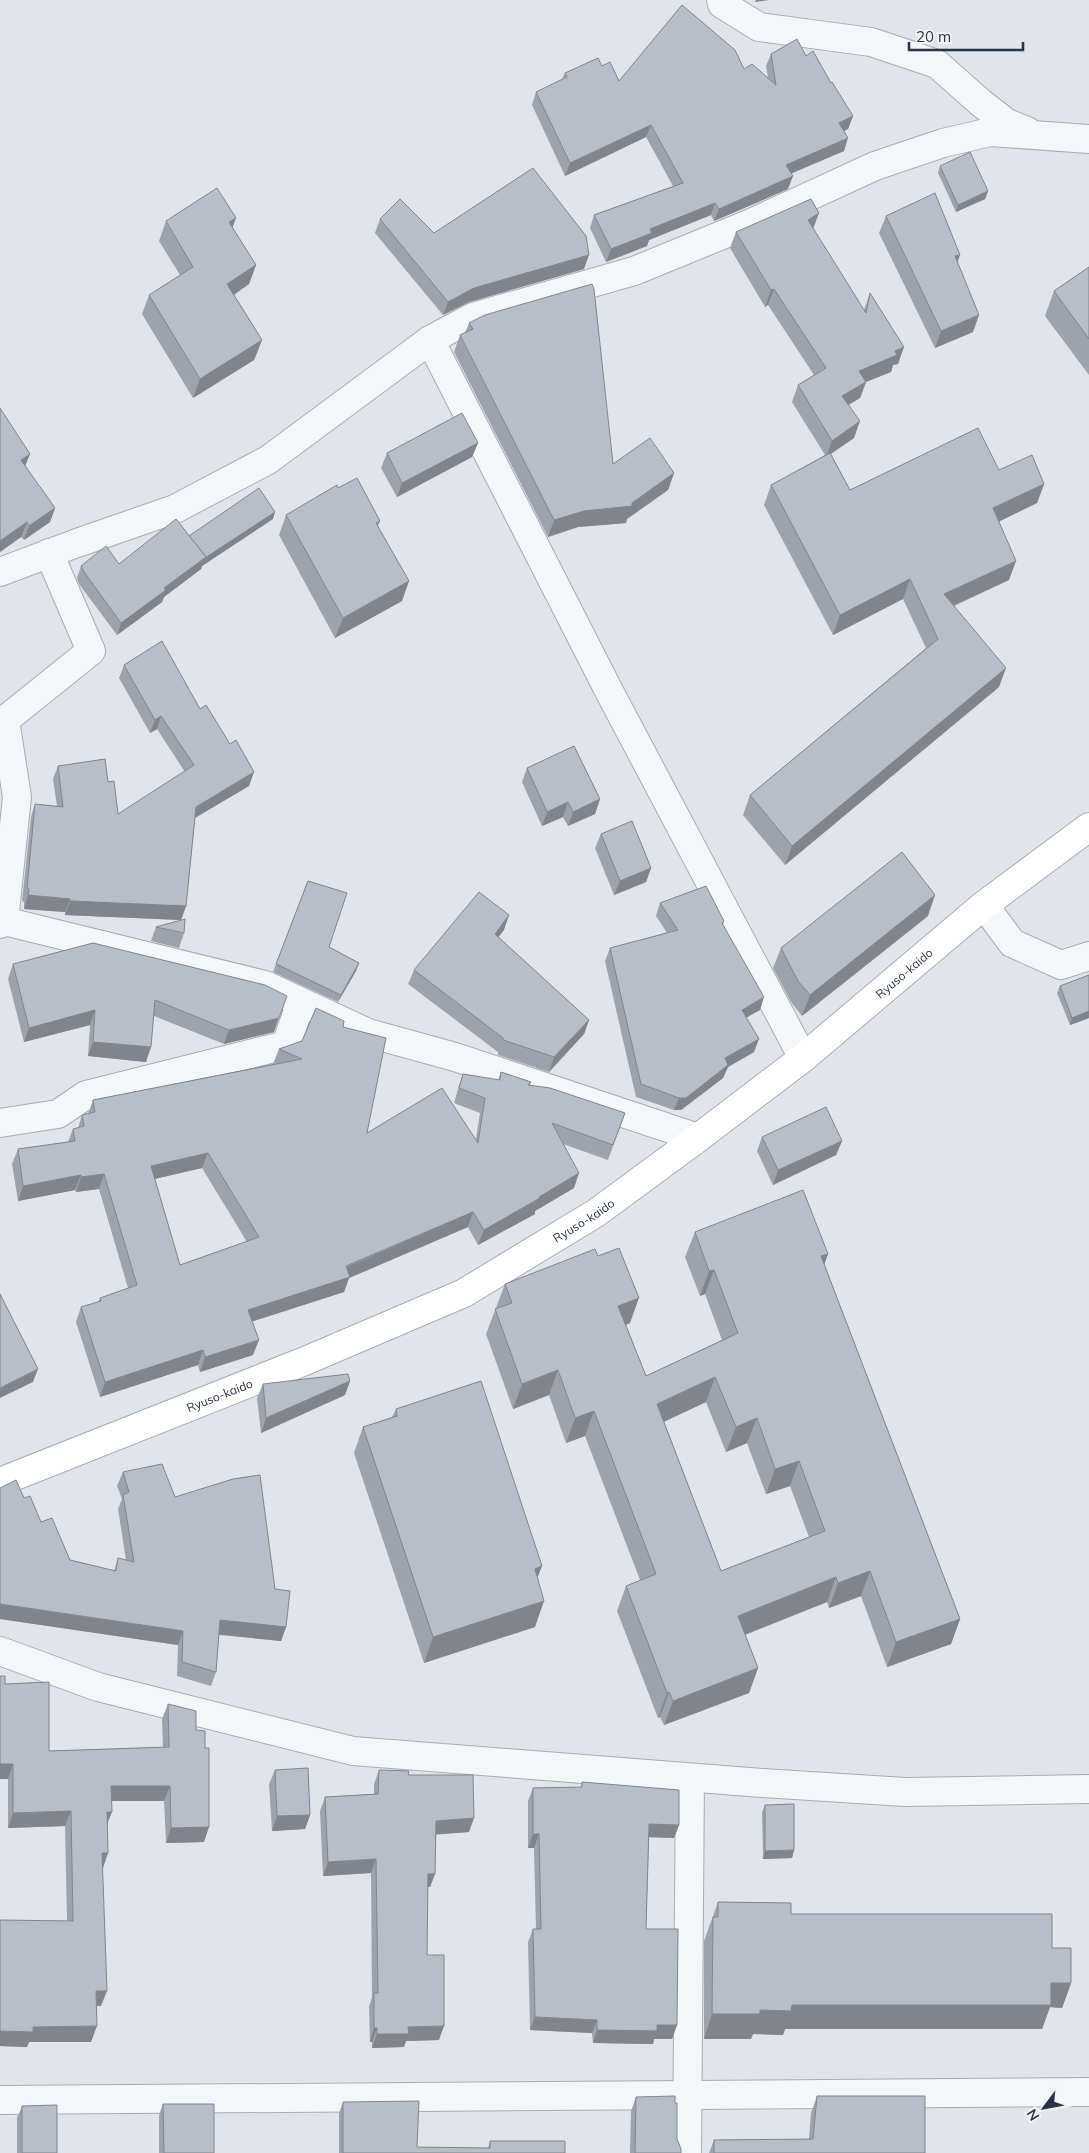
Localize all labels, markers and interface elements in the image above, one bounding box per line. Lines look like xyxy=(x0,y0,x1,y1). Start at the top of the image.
scale bar xyxy=(909,20,1023,52)
text: 20 m xyxy=(916,27,951,46)
street label: Ryuso-kaido xyxy=(872,944,935,1001)
street label: Ryuso-kaido xyxy=(550,1195,617,1245)
street label: Ryuso-kaido xyxy=(184,1375,255,1415)
north arrow xyxy=(1019,2083,1069,2133)
text: N xyxy=(1023,2106,1043,2124)

